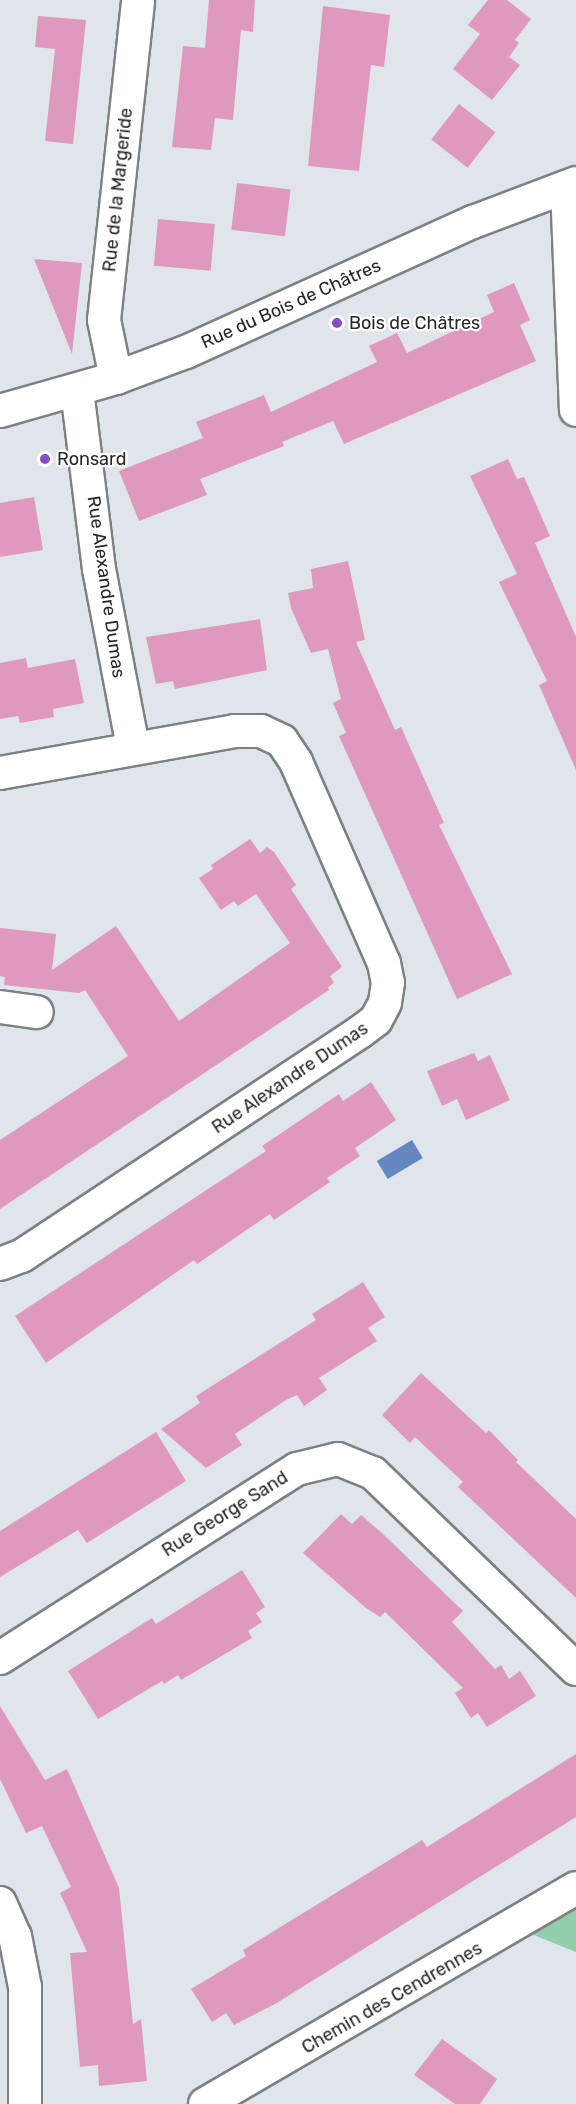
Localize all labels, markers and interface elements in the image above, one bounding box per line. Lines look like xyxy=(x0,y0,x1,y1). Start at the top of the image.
street label: Rue de la Margeride xyxy=(99,107,137,273)
street label: Rue du Bois de Châtres xyxy=(198,255,384,353)
place label: Bois de Châtres xyxy=(349,312,480,334)
marker: Bois de Châtres xyxy=(330,316,344,330)
place label: Ronsard xyxy=(57,448,126,470)
marker: Ronsard xyxy=(38,452,52,466)
street label: Rue Alexandre Dumas xyxy=(82,494,130,680)
street label: Rue Alexandre Dumas xyxy=(208,1018,372,1138)
street label: Rue George Sand xyxy=(158,1467,292,1561)
street label: Chemin des Cendrennes xyxy=(298,1937,486,2059)

